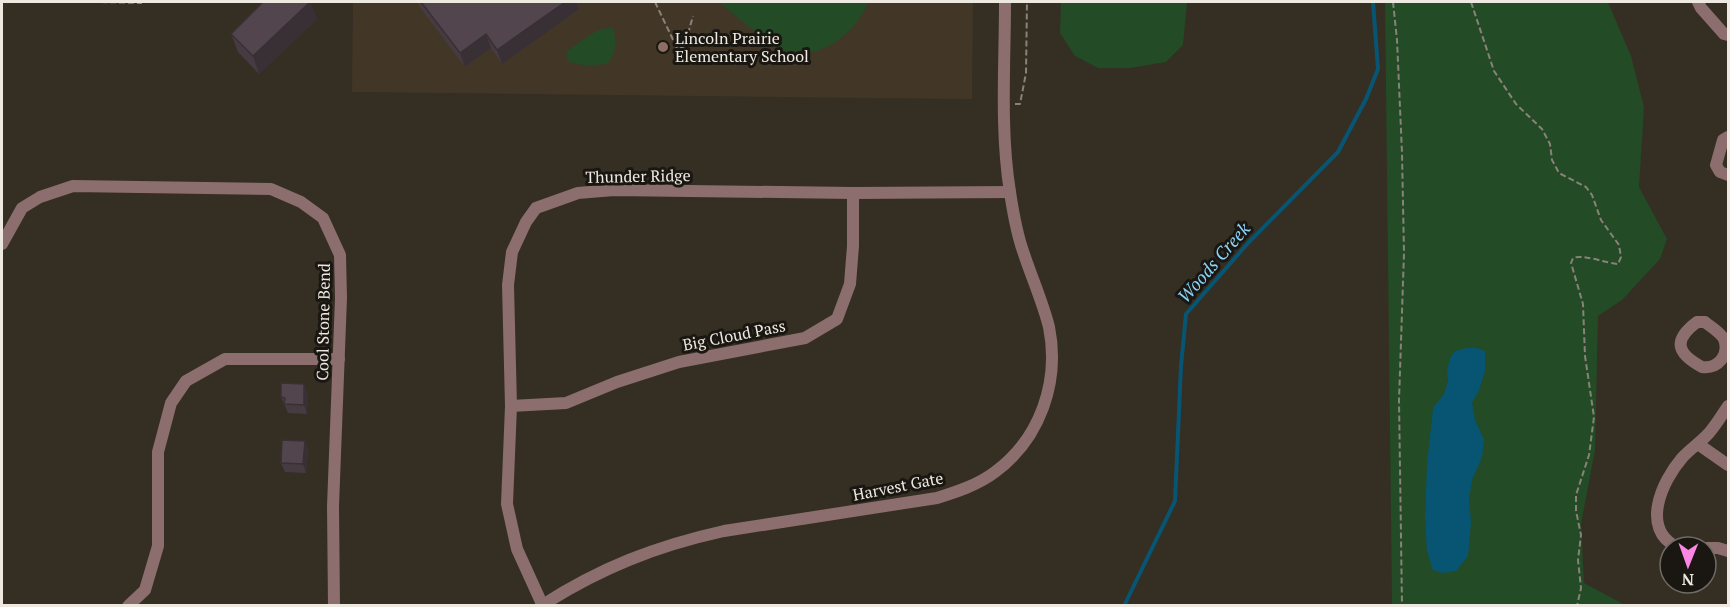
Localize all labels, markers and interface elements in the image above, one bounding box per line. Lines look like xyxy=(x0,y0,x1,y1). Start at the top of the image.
place label: Lincoln Prairie Elementary School xyxy=(675,27,809,67)
marker: Lincoln Prairie Elementary School xyxy=(656,40,670,54)
street label: Thunder Ridge xyxy=(585,164,691,188)
water label: Woods Creek xyxy=(1172,217,1255,308)
street label: Cool Stone Bend xyxy=(311,263,335,381)
street label: Big Cloud Pass xyxy=(681,314,787,356)
street label: Harvest Gate xyxy=(851,466,945,506)
north arrow xyxy=(1658,535,1718,595)
text: N xyxy=(1681,569,1694,591)

